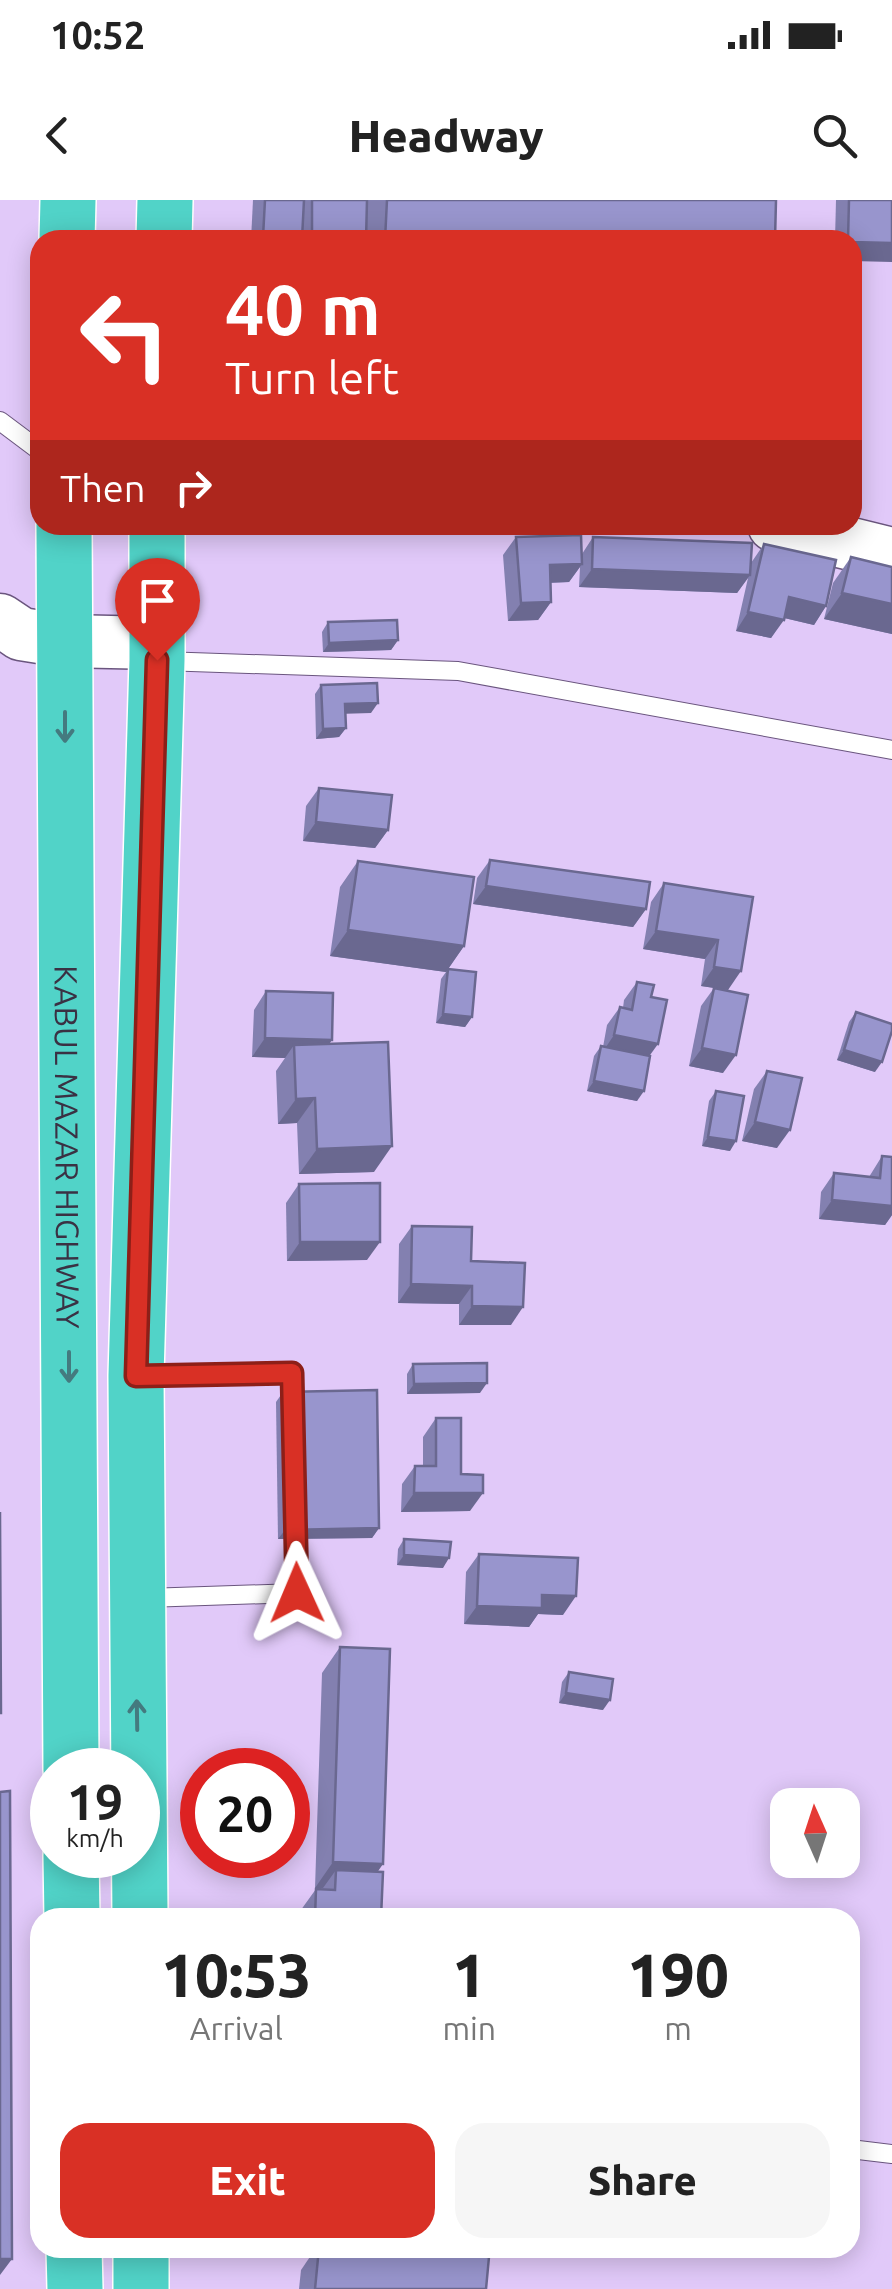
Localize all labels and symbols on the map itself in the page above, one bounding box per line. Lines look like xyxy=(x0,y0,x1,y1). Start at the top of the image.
pin xyxy=(115,558,200,661)
one-way arrow xyxy=(56,710,74,743)
street label: KABUL MAZAR HIGHWAY xyxy=(48,965,87,1329)
one-way arrow xyxy=(59,1351,78,1383)
position arrow xyxy=(245,1541,349,1645)
one-way arrow xyxy=(128,1700,147,1732)
speed limit sign: 20 xyxy=(180,1748,310,1878)
north arrow xyxy=(770,1788,860,1878)

